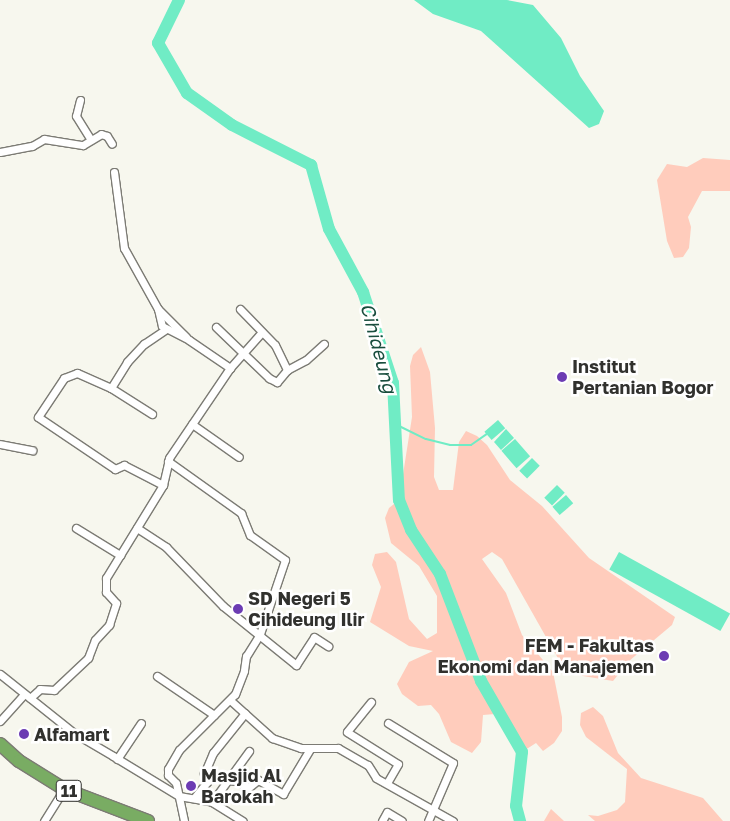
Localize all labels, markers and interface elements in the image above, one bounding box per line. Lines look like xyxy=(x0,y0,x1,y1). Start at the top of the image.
water label: Cihideung xyxy=(356,300,402,396)
place label: Institut Pertanian Bogor xyxy=(572,356,714,398)
marker: Institut Pertanian Bogor xyxy=(556,371,568,383)
place label: SD Negeri 5 Cihideung Ilir xyxy=(248,588,364,630)
marker: SD Negeri 5 Cihideung Ilir xyxy=(232,603,244,615)
place label: FEM - Fakultas Ekonomi dan Manajemen xyxy=(438,635,654,678)
marker: FEM - Fakultas Ekonomi dan Manajemen xyxy=(658,650,670,662)
place label: Alfamart xyxy=(34,723,110,745)
marker: Alfamart xyxy=(18,728,30,740)
place label: Masjid Al Barokah xyxy=(201,765,282,808)
road number: 11 xyxy=(55,778,83,804)
marker: Masjid Al Barokah xyxy=(185,780,197,792)

